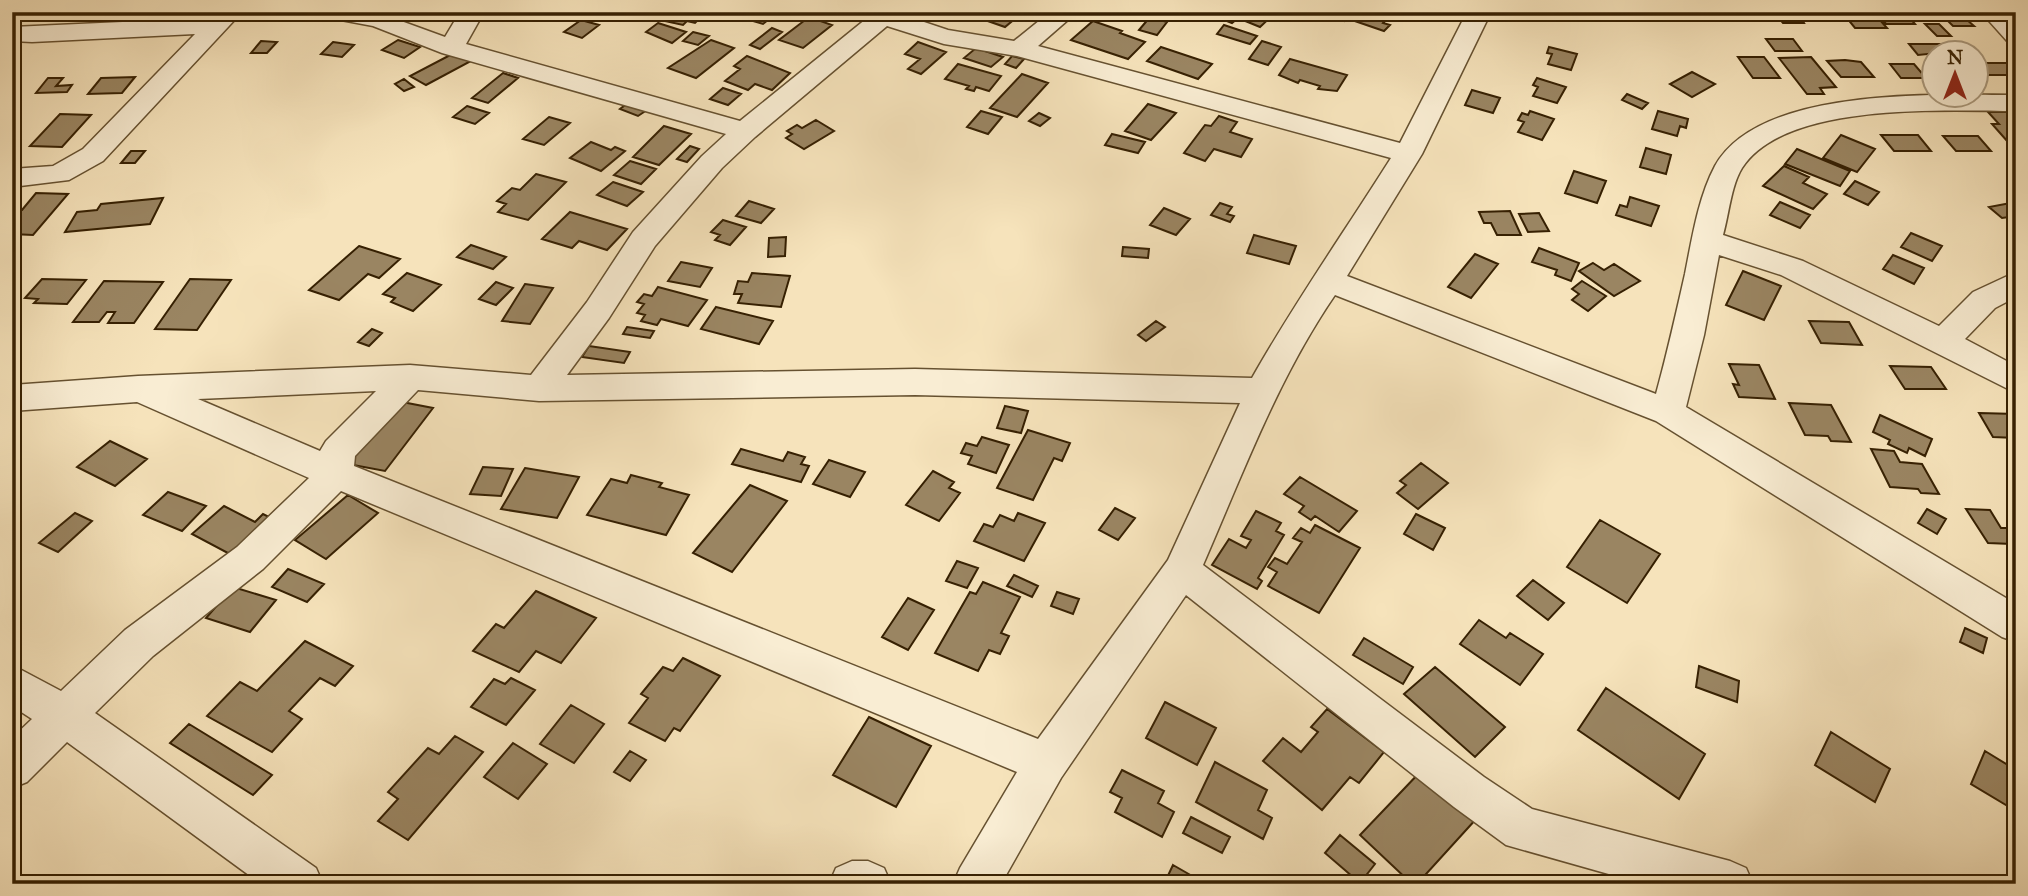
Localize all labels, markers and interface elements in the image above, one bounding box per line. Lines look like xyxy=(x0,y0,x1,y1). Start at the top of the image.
north arrow xyxy=(1920,38,1990,108)
text: N xyxy=(1947,46,1963,69)

